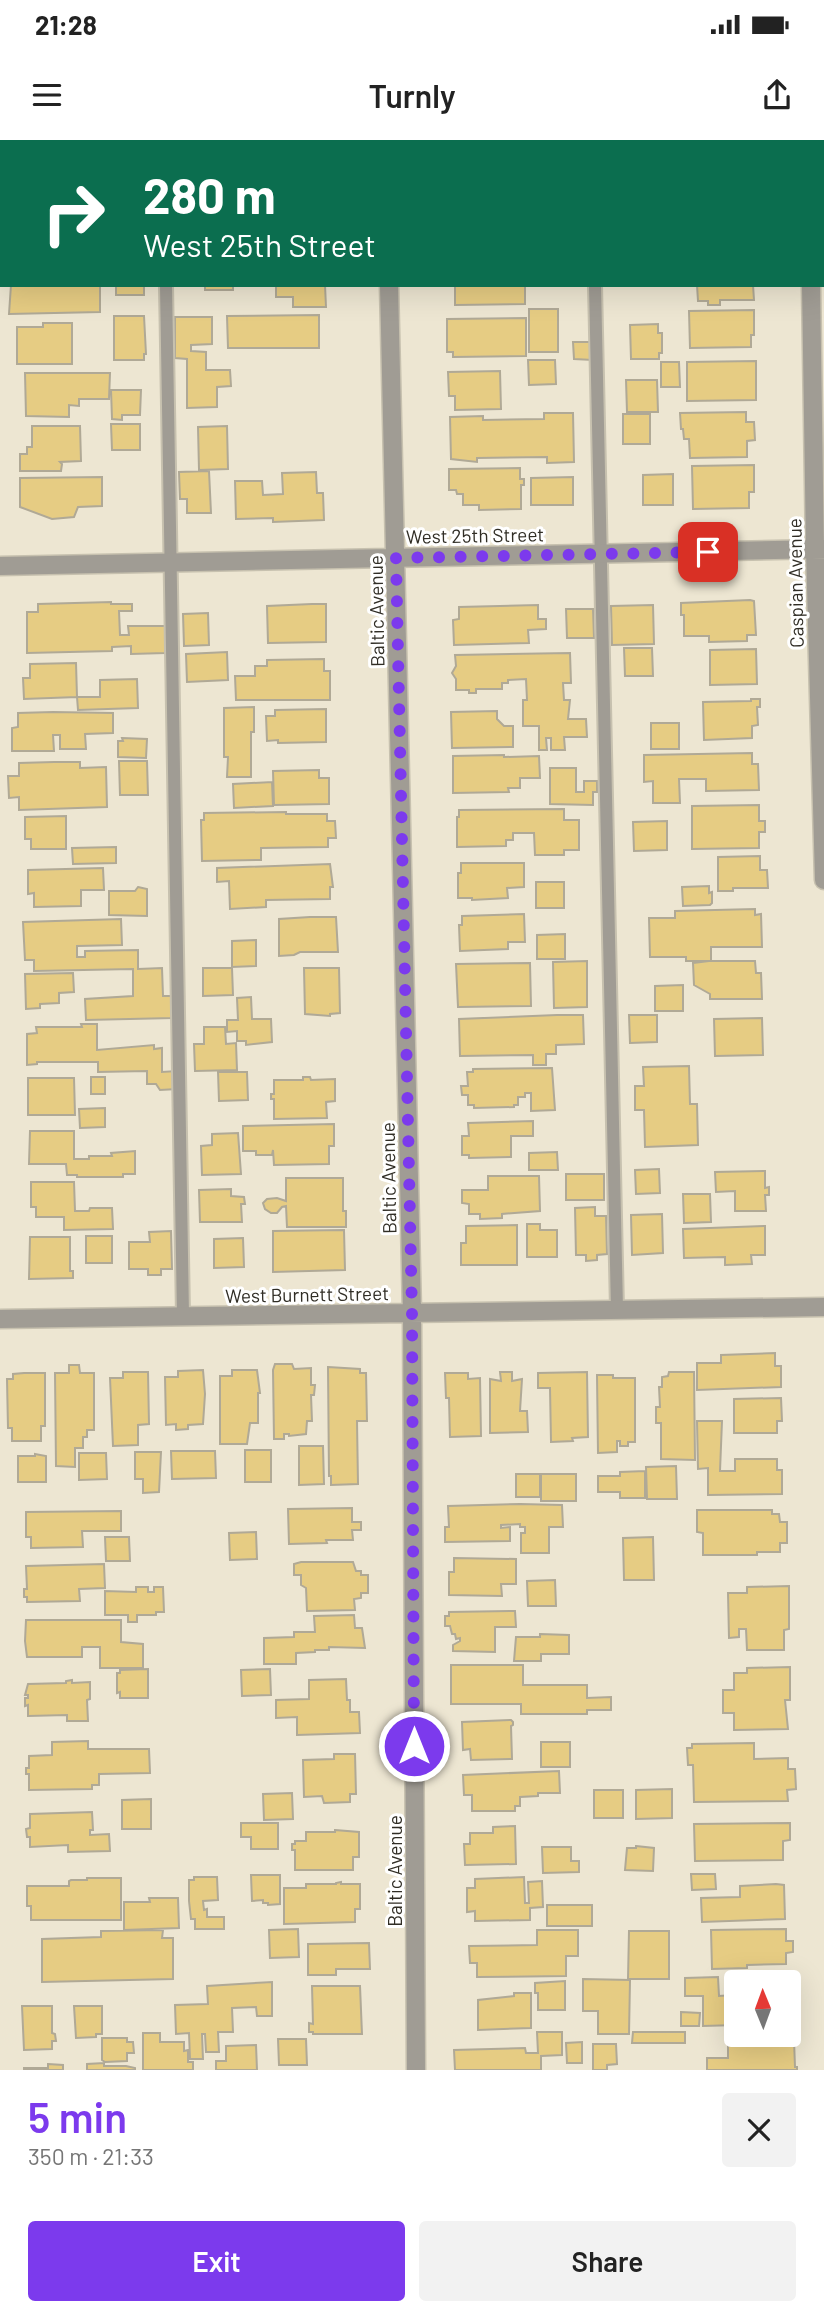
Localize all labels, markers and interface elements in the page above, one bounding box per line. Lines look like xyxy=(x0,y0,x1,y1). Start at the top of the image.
text: 21:28 xyxy=(35,9,97,40)
icon: menu xyxy=(28,76,66,114)
text: Turnly xyxy=(368,76,456,114)
icon: share xyxy=(758,76,796,114)
text: 280 m xyxy=(143,165,276,224)
icon: right xyxy=(28,168,119,259)
text: West 25th Street xyxy=(143,225,376,263)
street label: Caspian Avenue xyxy=(782,518,808,648)
street label: West 25th Street xyxy=(406,522,544,548)
pin xyxy=(678,522,738,582)
icon: arrive xyxy=(689,533,727,571)
street label: Baltic Avenue xyxy=(364,555,388,667)
street label: Baltic Avenue xyxy=(376,1122,400,1234)
street label: West Burnett Street xyxy=(225,1281,389,1307)
position arrow xyxy=(377,1709,451,1783)
street label: Baltic Avenue xyxy=(383,1815,406,1927)
north arrow xyxy=(724,1970,802,2048)
map controls xyxy=(724,1970,801,2047)
text: 5 min xyxy=(28,2091,127,2141)
button: close xyxy=(722,2093,796,2167)
text: 350 m · 21:33 xyxy=(28,2142,154,2170)
button: Exit xyxy=(28,2221,405,2301)
button: Share xyxy=(419,2221,796,2301)

